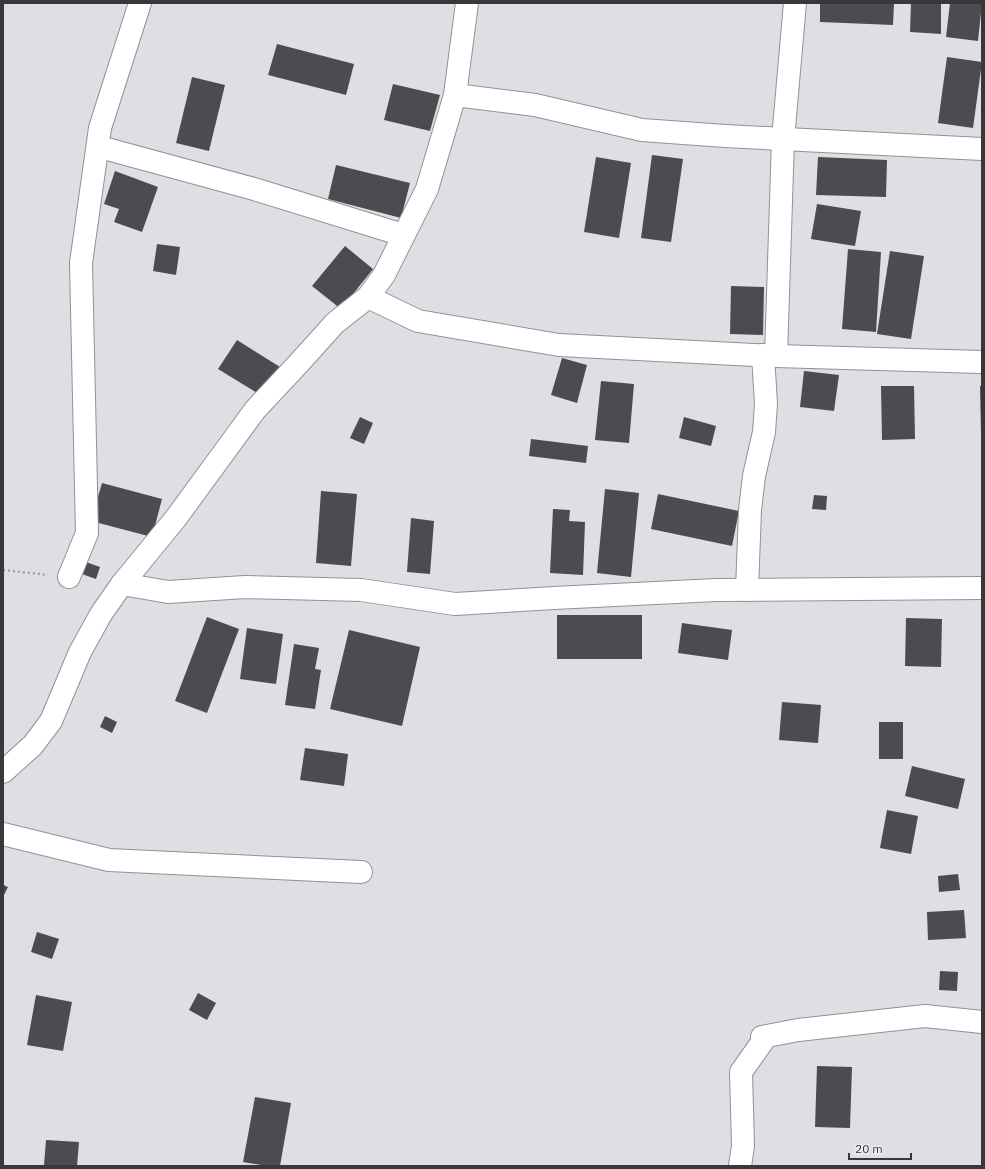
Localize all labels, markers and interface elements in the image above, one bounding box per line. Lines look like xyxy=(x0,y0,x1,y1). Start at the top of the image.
scale bar xyxy=(849,1135,911,1161)
text: 20 m xyxy=(855,1141,883,1156)

